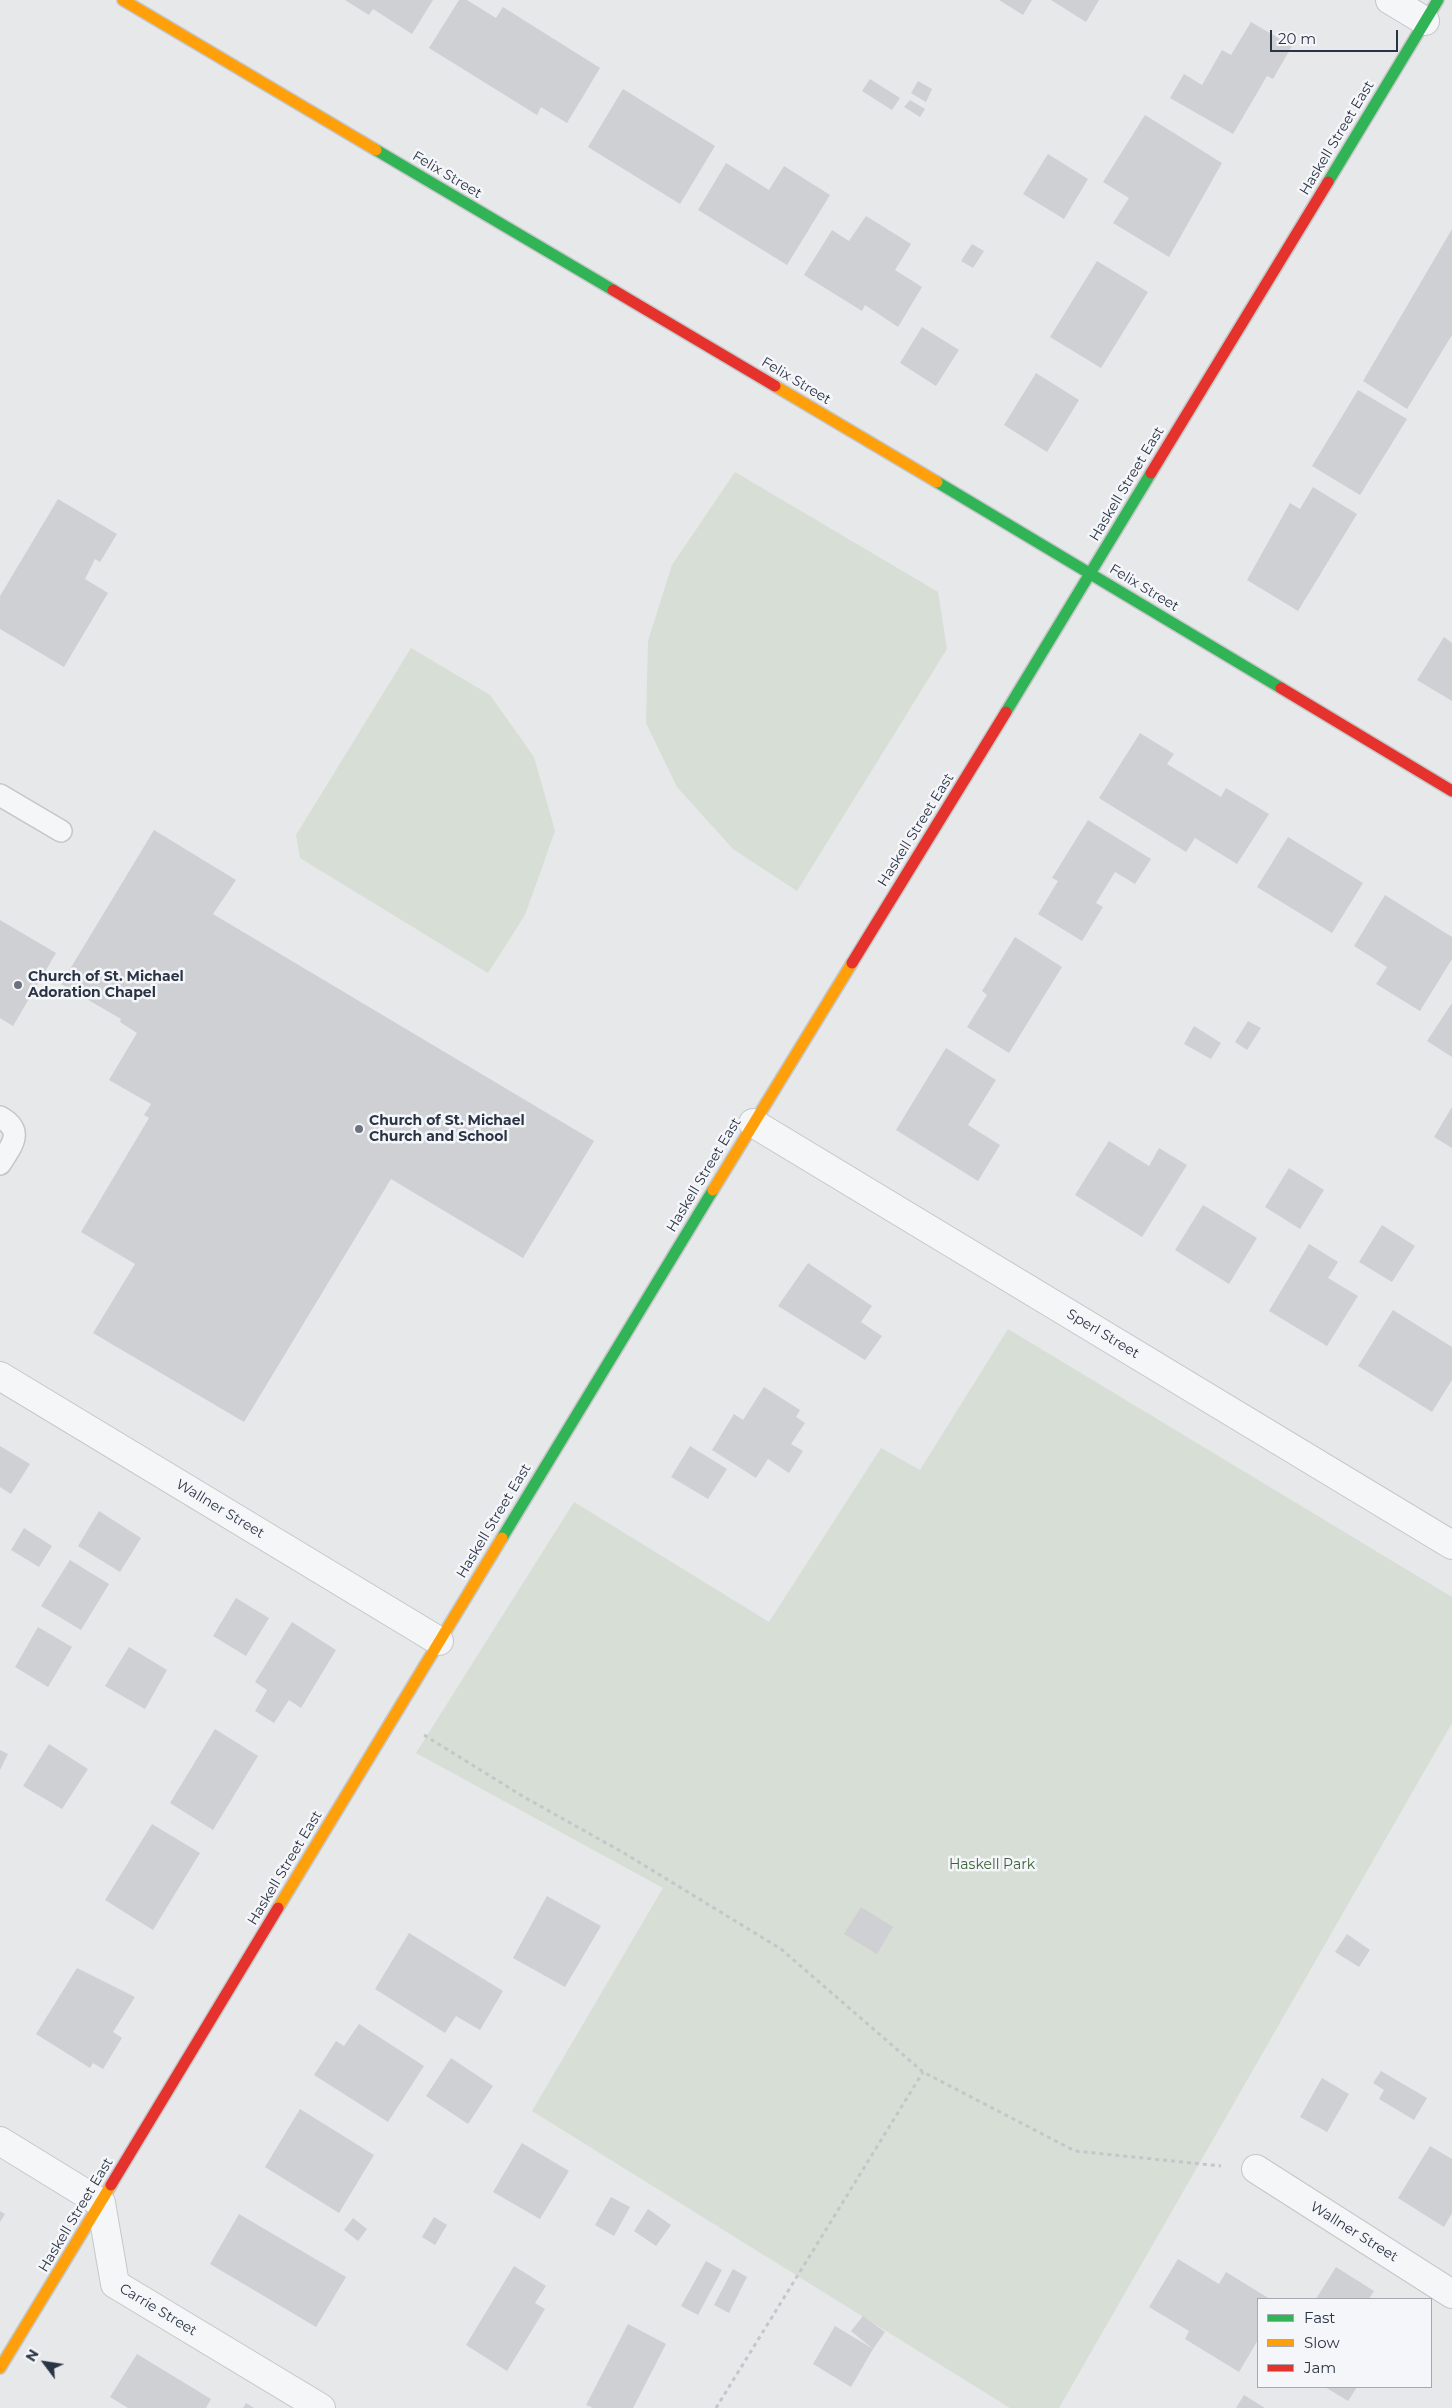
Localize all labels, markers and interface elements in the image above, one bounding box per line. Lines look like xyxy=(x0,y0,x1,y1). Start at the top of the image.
scale bar xyxy=(1272,20,1400,52)
text: 20 m xyxy=(1278,29,1316,48)
street label: Haskell Street East xyxy=(1296,78,1378,198)
street label: Felix Street xyxy=(409,148,485,202)
street label: Felix Street xyxy=(758,354,834,408)
street label: Haskell Street East xyxy=(1086,424,1168,544)
street label: Felix Street xyxy=(1106,561,1182,615)
street label: Haskell Street East xyxy=(874,770,958,890)
place label: Church of St. Michael Adoration Chapel xyxy=(28,969,184,1002)
marker: Church of St. Michael Adoration Chapel xyxy=(12,979,24,991)
place label: Church of St. Michael Church and School xyxy=(369,1113,525,1146)
street label: Haskell Street East xyxy=(663,1115,745,1235)
marker: Church of St. Michael Church and School xyxy=(353,1123,365,1135)
street label: Sperl Street xyxy=(1064,1306,1142,1362)
street label: Haskell Street East xyxy=(453,1461,535,1581)
street label: Wallner Street xyxy=(173,1476,267,1542)
street label: Haskell Street East xyxy=(244,1808,326,1928)
park label: Haskell Park xyxy=(949,1857,1035,1873)
street label: Haskell Street East xyxy=(35,2155,117,2275)
street label: Wallner Street xyxy=(1307,2198,1401,2266)
street label: Carrie Street xyxy=(116,2280,200,2340)
legend xyxy=(1257,2298,1432,2388)
text: Fast xyxy=(1304,2308,1335,2327)
text: Slow xyxy=(1304,2333,1340,2352)
north arrow xyxy=(20,2338,70,2388)
text: N xyxy=(22,2346,43,2365)
text: Jam xyxy=(1304,2358,1336,2377)

